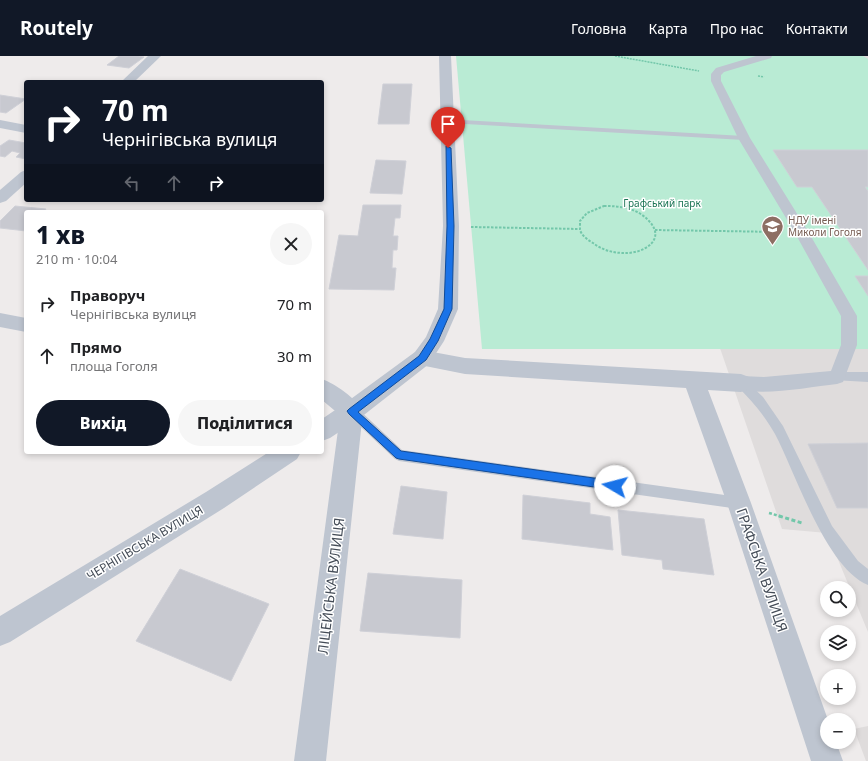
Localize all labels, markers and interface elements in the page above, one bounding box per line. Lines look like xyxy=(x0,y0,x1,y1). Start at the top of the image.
text: Routely xyxy=(20,15,93,41)
text: Головна xyxy=(571,19,627,38)
text: Карта xyxy=(649,19,688,38)
text: Про нас xyxy=(710,19,764,38)
text: Контакти xyxy=(786,19,848,38)
text: 70 m xyxy=(102,91,169,129)
icon: right xyxy=(36,96,88,148)
pin xyxy=(431,107,465,148)
icon: arrive xyxy=(437,113,459,135)
text: Чернігівська вулиця xyxy=(102,127,277,151)
icon: left xyxy=(121,172,143,194)
icon: ahead xyxy=(163,172,185,194)
icon: right xyxy=(205,172,227,194)
park label: Графський парк xyxy=(623,196,701,210)
school or university icon: НДУ імені Миколи Гоголя xyxy=(760,213,786,246)
place label: НДУ імені Миколи Гоголя xyxy=(788,213,862,239)
text: 1 хв xyxy=(36,218,85,251)
button: close xyxy=(270,223,312,265)
text: 210 m · 10:04 xyxy=(36,250,117,268)
text: Праворуч xyxy=(70,285,145,305)
icon: right xyxy=(36,293,58,315)
text: 70 m xyxy=(277,294,312,314)
text: Чернігівська вулиця xyxy=(70,305,197,323)
text: Прямо xyxy=(70,337,122,357)
icon: ahead xyxy=(36,345,58,367)
text: 30 m xyxy=(277,346,312,366)
text: площа Гоголя xyxy=(70,357,158,375)
button: Вихід xyxy=(36,400,170,446)
button: Поділитися xyxy=(178,400,312,446)
position arrow xyxy=(594,465,636,507)
street label: ЧЕРНІГІВСЬКА ВУЛИЦЯ xyxy=(83,501,206,584)
street label: ГРАФСЬКА ВУЛИЦЯ xyxy=(732,505,793,634)
street label: ЛІЦЕЙСЬКА ВУЛИЦЯ xyxy=(313,517,348,655)
map controls xyxy=(820,581,856,749)
button: search xyxy=(820,581,856,617)
button: layers xyxy=(820,625,856,661)
button: + xyxy=(820,669,856,705)
button: − xyxy=(820,713,856,749)

